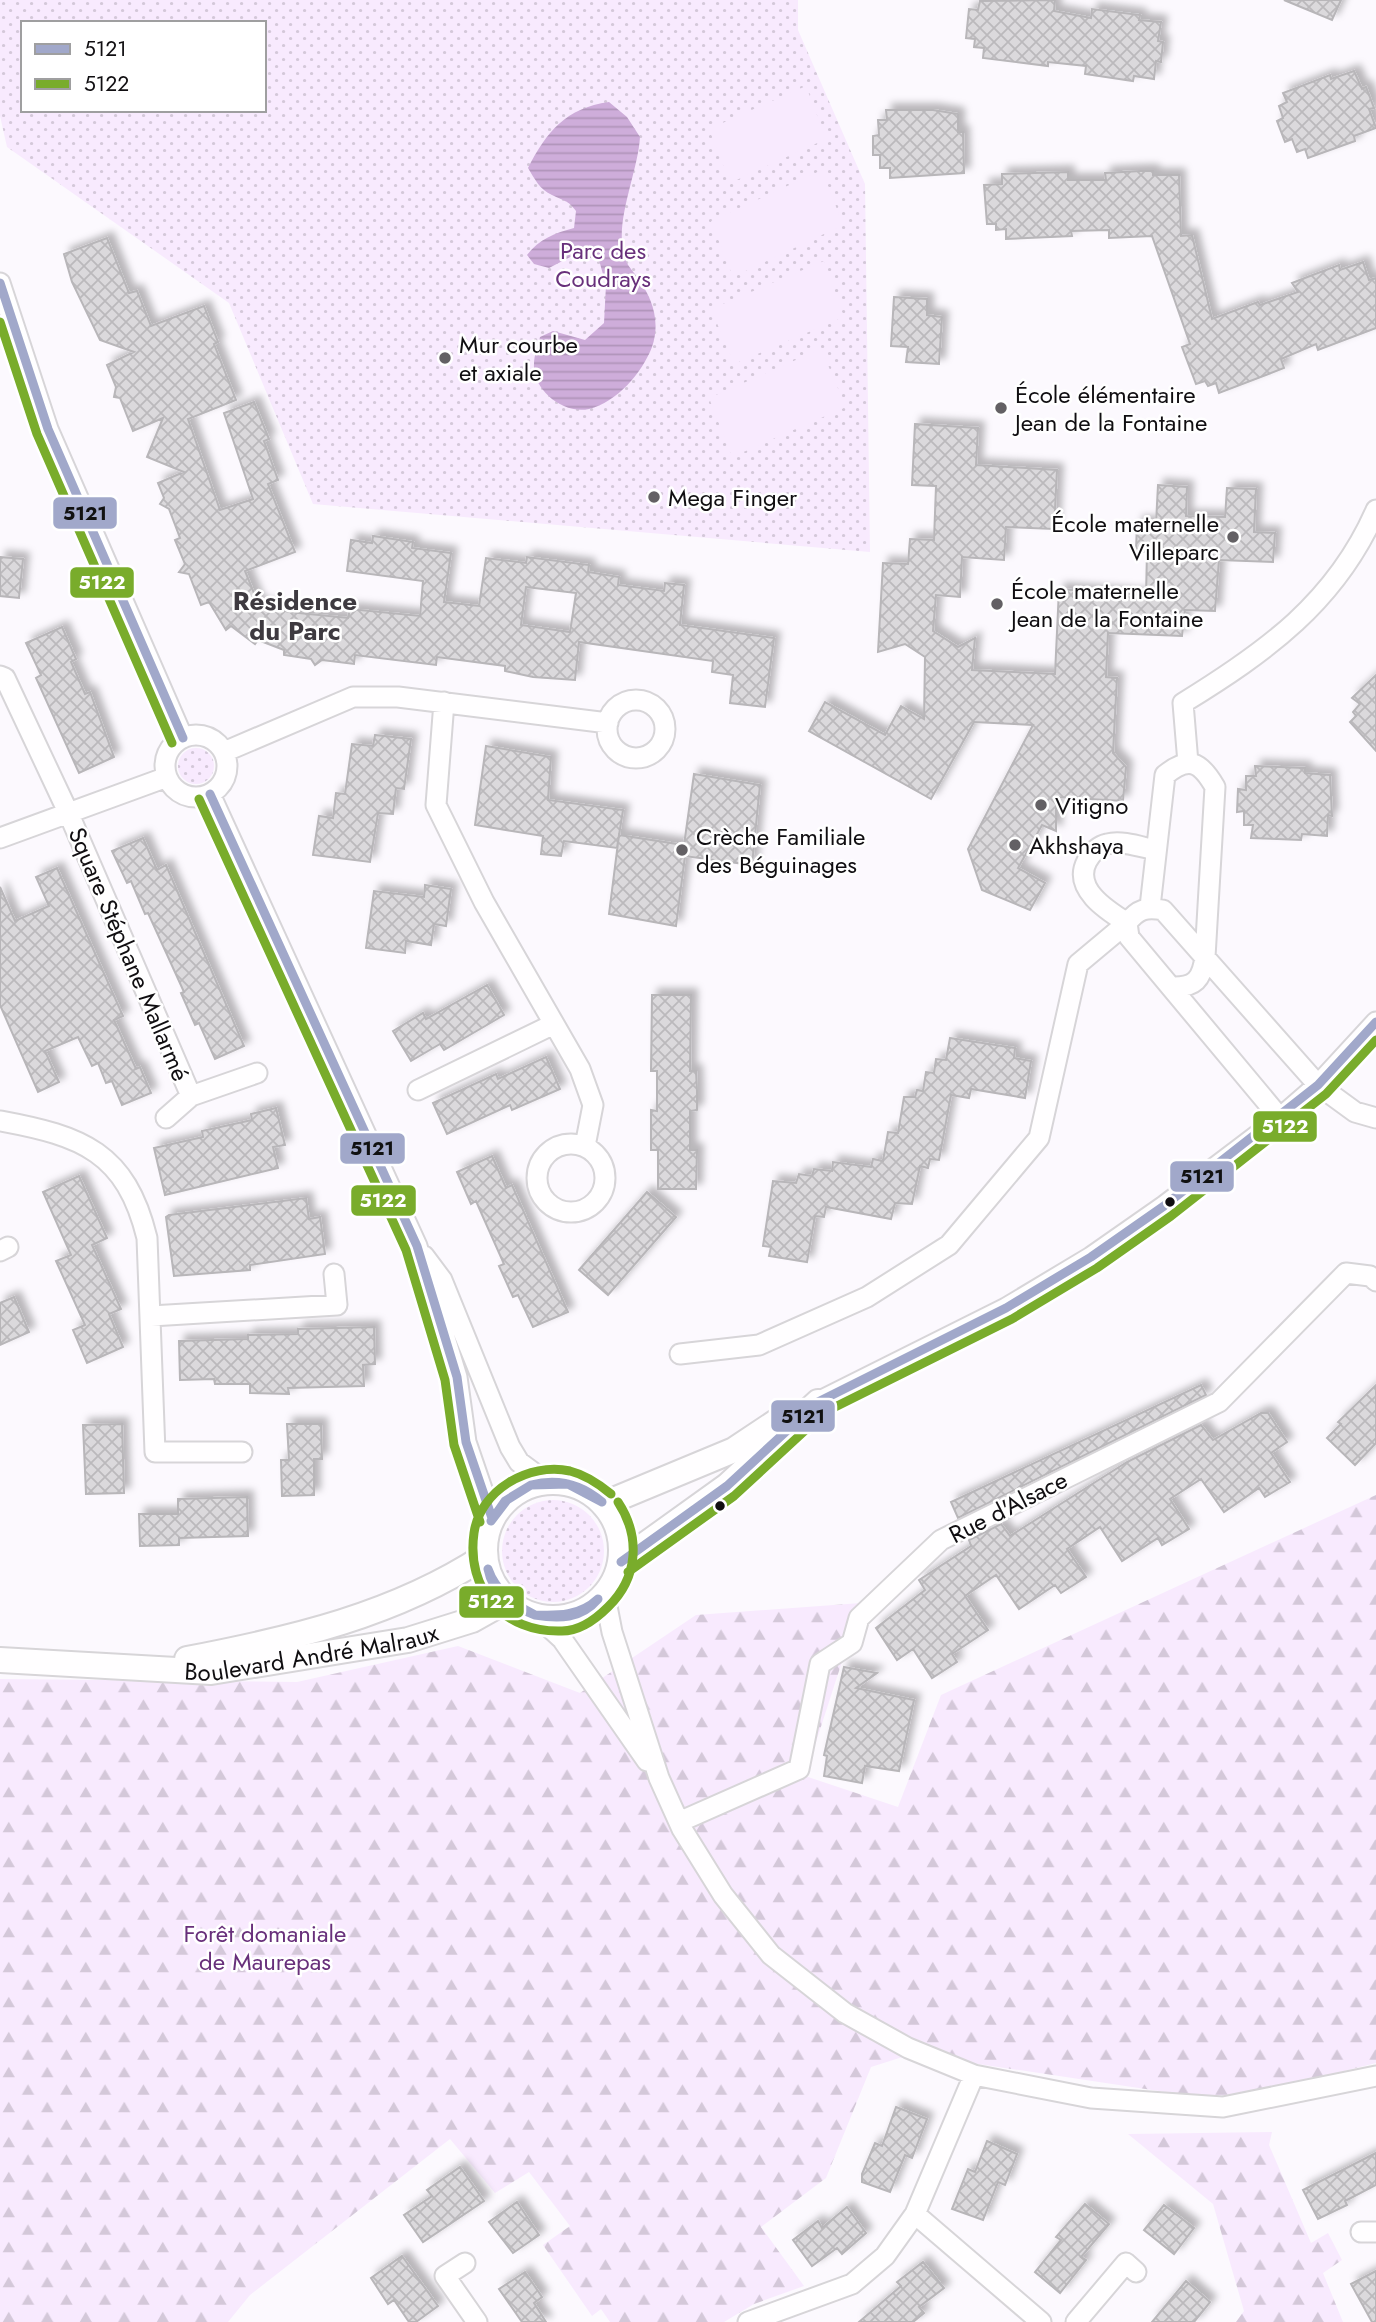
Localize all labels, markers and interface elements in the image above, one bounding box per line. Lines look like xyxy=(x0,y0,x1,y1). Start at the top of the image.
legend xyxy=(21,21,266,112)
text: 5121 xyxy=(84,34,127,64)
text: 5122 xyxy=(84,69,129,99)
park label: Parc des Coudrays xyxy=(555,233,651,296)
place label: Mur courbe et axiale xyxy=(459,327,578,390)
marker: Mur courbe et axiale xyxy=(437,350,453,366)
place label: École élémentaire Jean de la Fontaine xyxy=(1012,377,1207,440)
marker: École élémentaire Jean de la Fontaine xyxy=(993,400,1009,416)
place label: Mega Finger xyxy=(668,480,798,515)
marker: Mega Finger xyxy=(646,489,662,505)
line badge: 5121 xyxy=(52,496,118,530)
text: 5121 xyxy=(63,500,107,527)
place label: École maternelle Villeparc xyxy=(1051,506,1219,569)
marker: École maternelle Villeparc xyxy=(1225,529,1241,545)
line badge: 5122 xyxy=(69,566,135,599)
text: 5122 xyxy=(79,569,125,596)
place label: École maternelle Jean de la Fontaine xyxy=(1008,573,1203,636)
district label: Résidence du Parc xyxy=(233,582,357,650)
marker: École maternelle Jean de la Fontaine xyxy=(989,596,1005,612)
place label: Vitigno xyxy=(1055,788,1128,823)
marker: Vitigno xyxy=(1033,797,1049,813)
place label: Crèche Familiale des Béguinages xyxy=(696,819,865,882)
street label: Square Stéphane Mallarmé xyxy=(60,822,198,1086)
place label: Akhshaya xyxy=(1029,828,1124,863)
marker: Akhshaya xyxy=(1007,837,1023,853)
marker: Crèche Familiale des Béguinages xyxy=(674,842,690,858)
line badge: 5122 xyxy=(1252,1110,1318,1143)
text: 5122 xyxy=(1262,1113,1308,1140)
line badge: 5121 xyxy=(339,1132,406,1165)
text: 5121 xyxy=(350,1135,394,1162)
line badge: 5121 xyxy=(1169,1160,1235,1193)
text: 5121 xyxy=(1180,1163,1224,1190)
line badge: 5122 xyxy=(350,1184,417,1217)
text: 5122 xyxy=(360,1187,406,1214)
unlabelled marker xyxy=(1163,1195,1177,1209)
line badge: 5121 xyxy=(770,1399,836,1433)
text: 5121 xyxy=(781,1403,825,1430)
street label: Rue d'Alsace xyxy=(943,1462,1073,1552)
unlabelled marker xyxy=(713,1499,727,1513)
line badge: 5122 xyxy=(458,1585,525,1619)
text: 5122 xyxy=(468,1588,514,1615)
street label: Boulevard André Malraux xyxy=(183,1614,443,1689)
park label: Forêt domaniale de Maurepas xyxy=(184,1916,346,1979)

